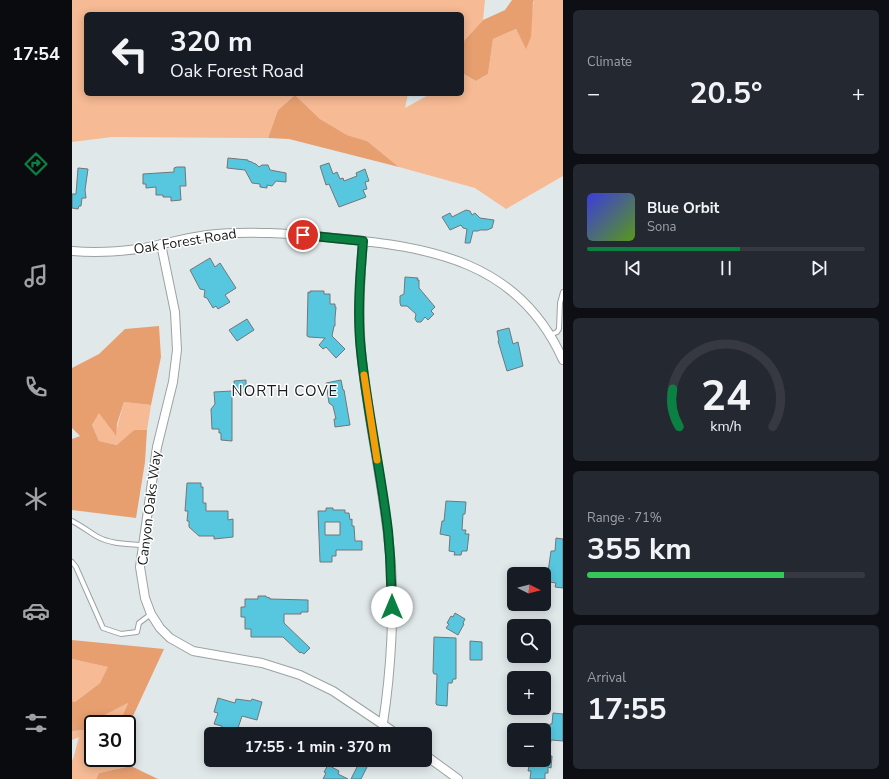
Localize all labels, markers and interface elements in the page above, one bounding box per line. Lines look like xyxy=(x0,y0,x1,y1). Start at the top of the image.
text: 320 m xyxy=(170,23,253,61)
icon: left xyxy=(104,28,156,80)
text: 17:54 xyxy=(12,42,60,66)
text: Climate xyxy=(587,53,632,71)
text: Oak Forest Road xyxy=(170,59,304,83)
text: 20.5° xyxy=(690,73,762,114)
text: − xyxy=(587,79,600,109)
text: + xyxy=(852,79,865,109)
icon: directions xyxy=(22,150,50,178)
text: Blue Orbit xyxy=(647,198,719,218)
pin xyxy=(286,218,320,252)
text: Sona xyxy=(647,218,677,236)
street label: Oak Forest Road xyxy=(132,224,238,259)
icon: arrive xyxy=(292,224,314,246)
icon: previous xyxy=(622,257,644,279)
icon: pause xyxy=(715,257,737,279)
icon: next xyxy=(808,257,830,279)
icon: music xyxy=(22,262,50,290)
text: 24 xyxy=(701,368,751,425)
icon: phone xyxy=(22,373,50,401)
district label: NORTH COVE xyxy=(232,381,338,401)
text: km/h xyxy=(710,417,742,436)
street label: Canyon Oaks Way xyxy=(133,449,166,567)
icon: climate xyxy=(22,485,50,513)
text: Range · 71% xyxy=(587,509,662,527)
text: 355 km xyxy=(587,529,692,570)
north arrow xyxy=(507,567,551,611)
map controls xyxy=(507,567,551,767)
position arrow xyxy=(371,586,413,628)
icon: car xyxy=(22,597,50,625)
button: search xyxy=(507,619,551,663)
text: Arrival xyxy=(587,669,626,687)
button: + xyxy=(507,671,551,715)
text: 17:55 xyxy=(587,689,666,730)
icon: filters xyxy=(22,709,50,737)
speed limit sign: 30 xyxy=(84,715,136,767)
button: − xyxy=(507,723,551,767)
text: 17:55 · 1 min · 370 m xyxy=(245,737,391,757)

